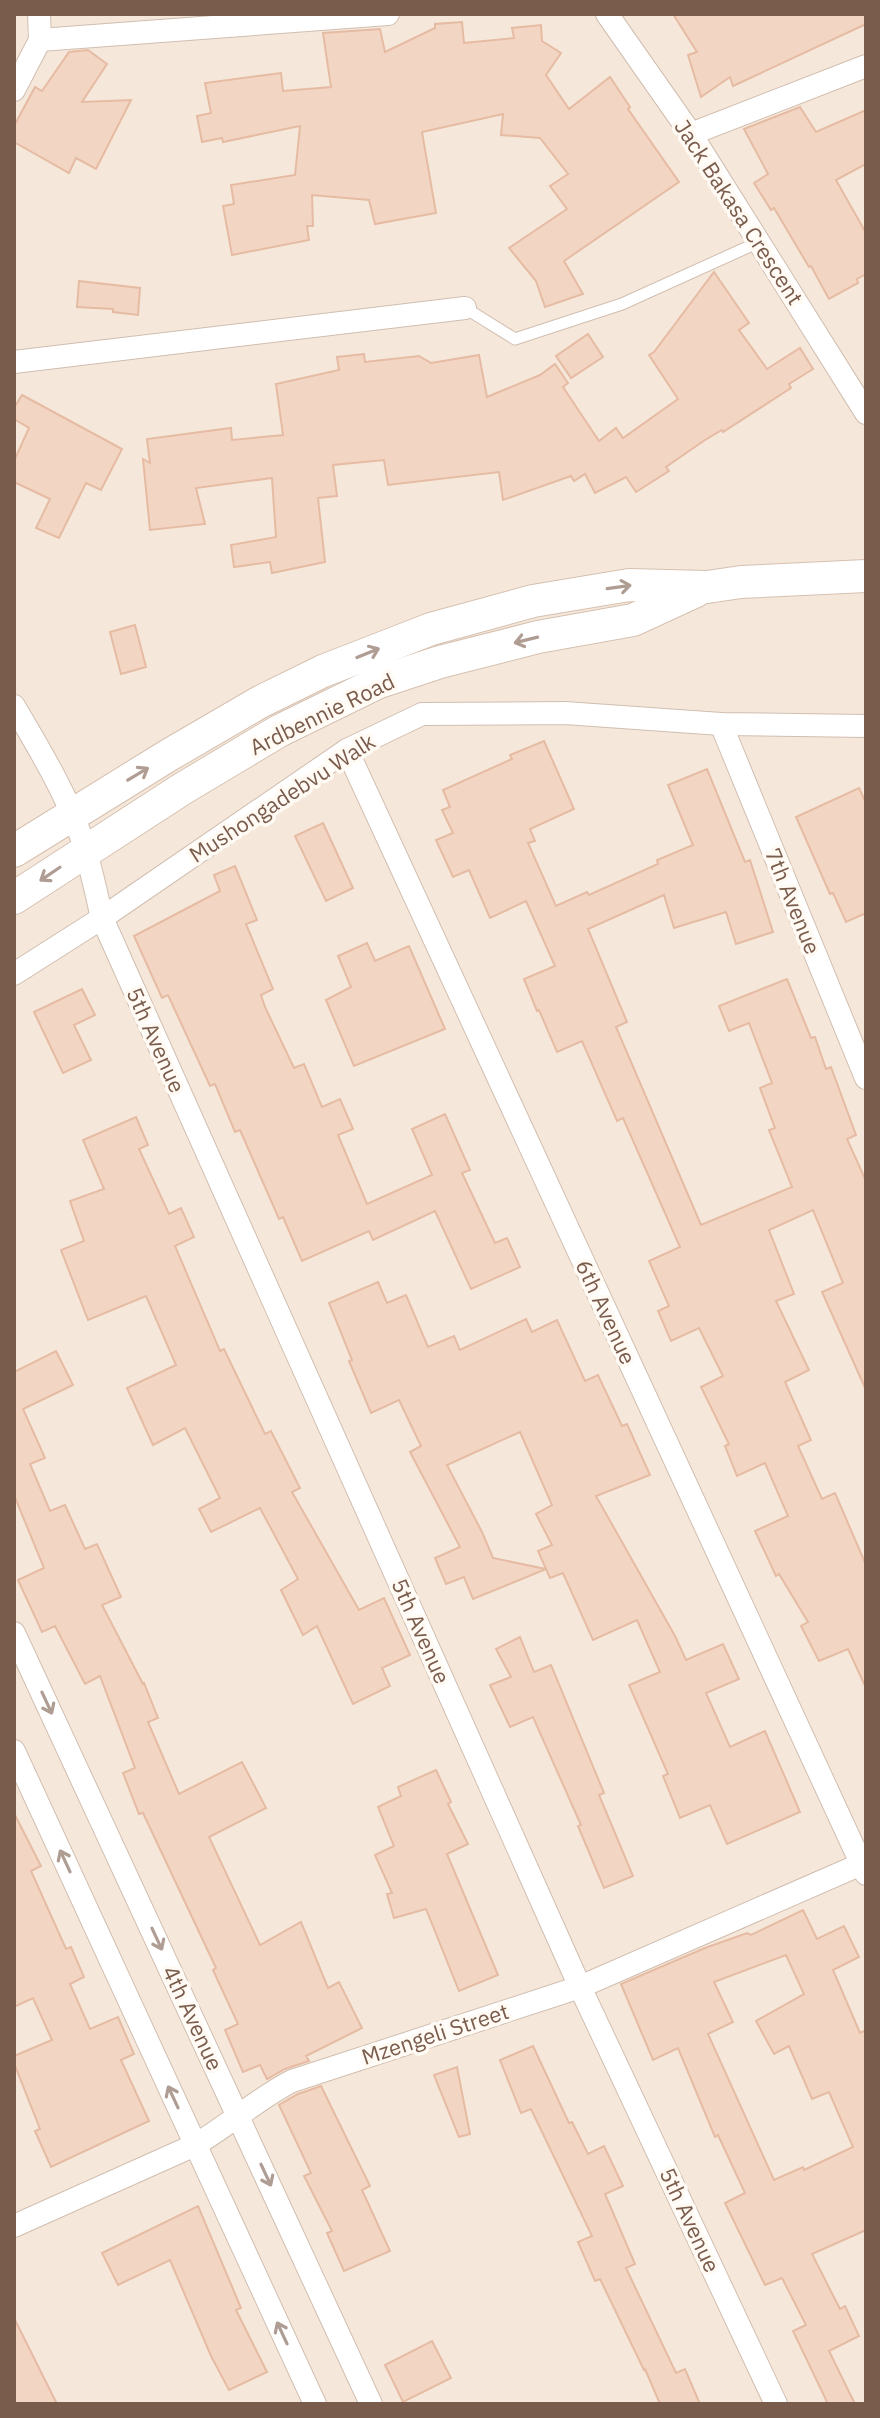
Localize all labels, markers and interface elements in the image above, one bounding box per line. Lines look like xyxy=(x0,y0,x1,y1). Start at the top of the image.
street label: Jack Bakasa Crescent xyxy=(669,113,810,310)
one-way arrow xyxy=(605,579,631,594)
one-way arrow xyxy=(513,634,539,649)
one-way arrow xyxy=(355,645,380,659)
street label: Ardbennie Road xyxy=(244,666,399,761)
street label: Mushongadebvu Walk xyxy=(183,726,381,869)
one-way arrow xyxy=(126,766,149,782)
street label: 7th Avenue xyxy=(759,843,828,958)
one-way arrow xyxy=(39,866,61,883)
street label: 5th Avenue xyxy=(120,983,192,1097)
street label: 6th Avenue xyxy=(570,1255,643,1369)
street label: 5th Avenue xyxy=(385,1574,457,1688)
one-way arrow xyxy=(40,1691,55,1715)
one-way arrow xyxy=(56,1849,71,1874)
one-way arrow xyxy=(150,1927,165,1951)
street label: 4th Avenue xyxy=(157,1961,230,2075)
street label: Mzengeli Street xyxy=(358,1996,512,2071)
one-way arrow xyxy=(165,2085,180,2110)
one-way arrow xyxy=(259,2163,274,2187)
street label: 5th Avenue xyxy=(654,2163,727,2277)
one-way arrow xyxy=(274,2321,289,2345)

